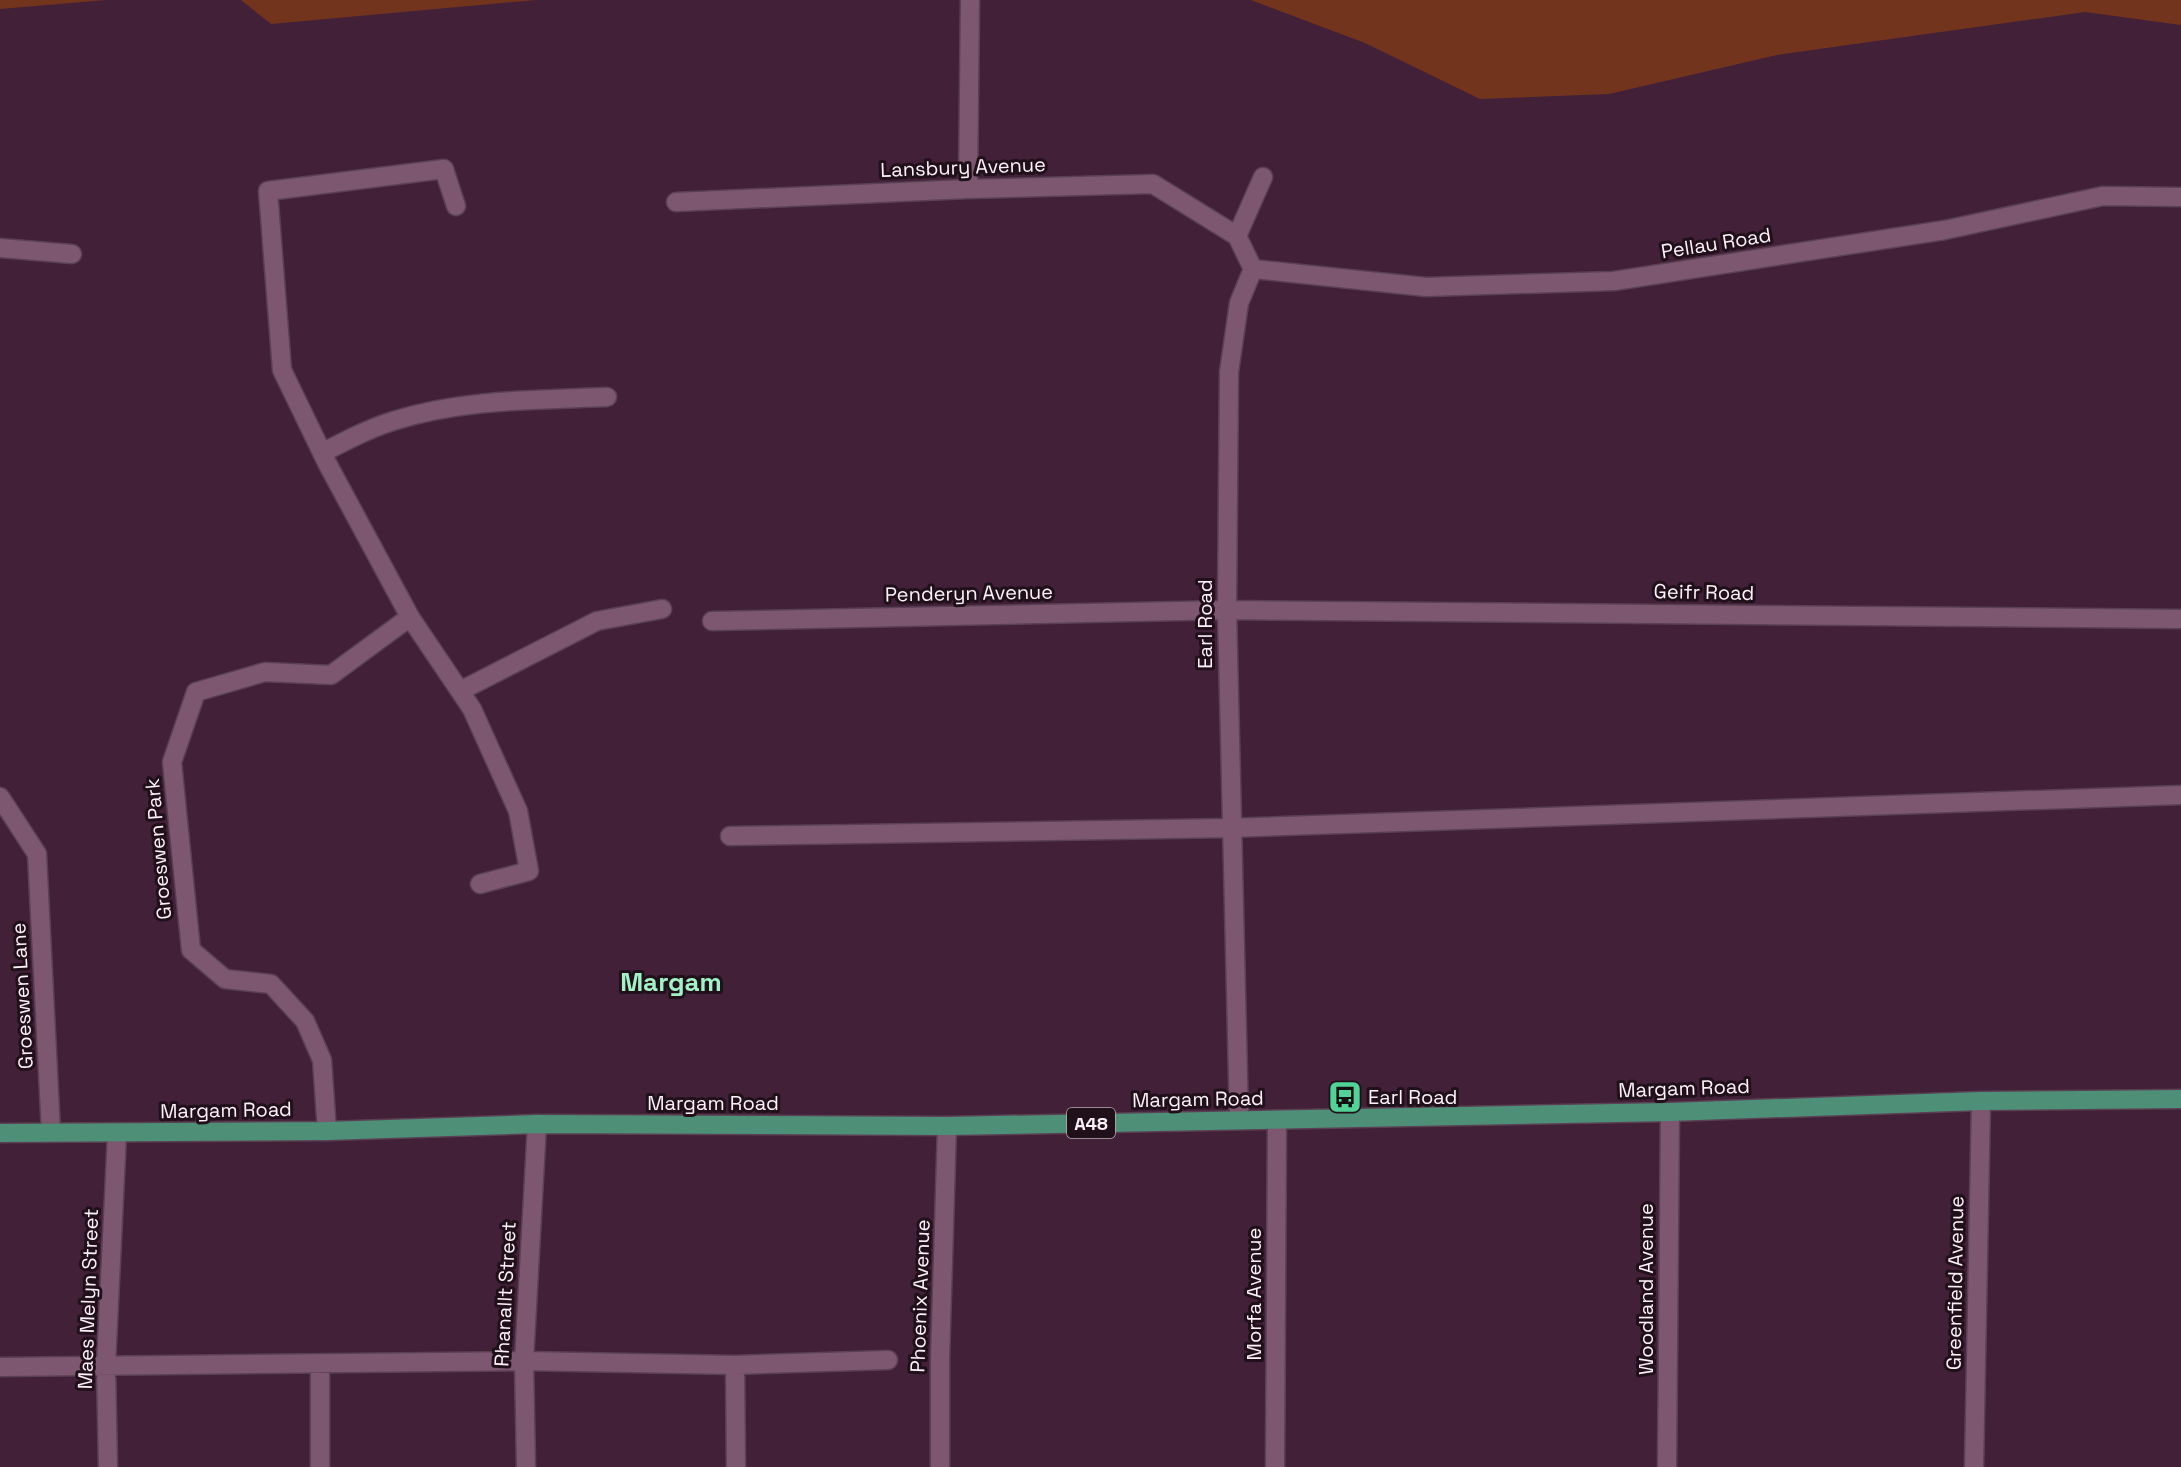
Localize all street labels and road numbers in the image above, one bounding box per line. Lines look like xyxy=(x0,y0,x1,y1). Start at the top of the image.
street label: Lansbury Avenue xyxy=(880,151,1046,183)
street label: Pellau Road xyxy=(1659,221,1773,265)
street label: Geifr Road xyxy=(1653,578,1755,606)
street label: Penderyn Avenue xyxy=(885,579,1053,607)
street label: Earl Road xyxy=(1192,579,1218,669)
street label: Groeswen Park xyxy=(139,777,177,921)
street label: Groeswen Lane xyxy=(5,922,39,1070)
street label: Margam Road xyxy=(1618,1073,1750,1103)
street label: Margam Road xyxy=(1132,1085,1264,1113)
street label: Margam Road xyxy=(647,1090,779,1116)
street label: Margam Road xyxy=(160,1096,292,1124)
road number: A48 xyxy=(1067,1108,1115,1138)
street label: Greenfield Avenue xyxy=(1940,1196,1970,1370)
street label: Woodland Avenue xyxy=(1633,1203,1659,1375)
street label: Maes Melyn Street xyxy=(72,1208,104,1390)
street label: Phoenix Avenue xyxy=(904,1219,936,1373)
street label: Rhanallt Street xyxy=(488,1221,522,1367)
street label: Morfa Avenue xyxy=(1241,1228,1267,1360)

